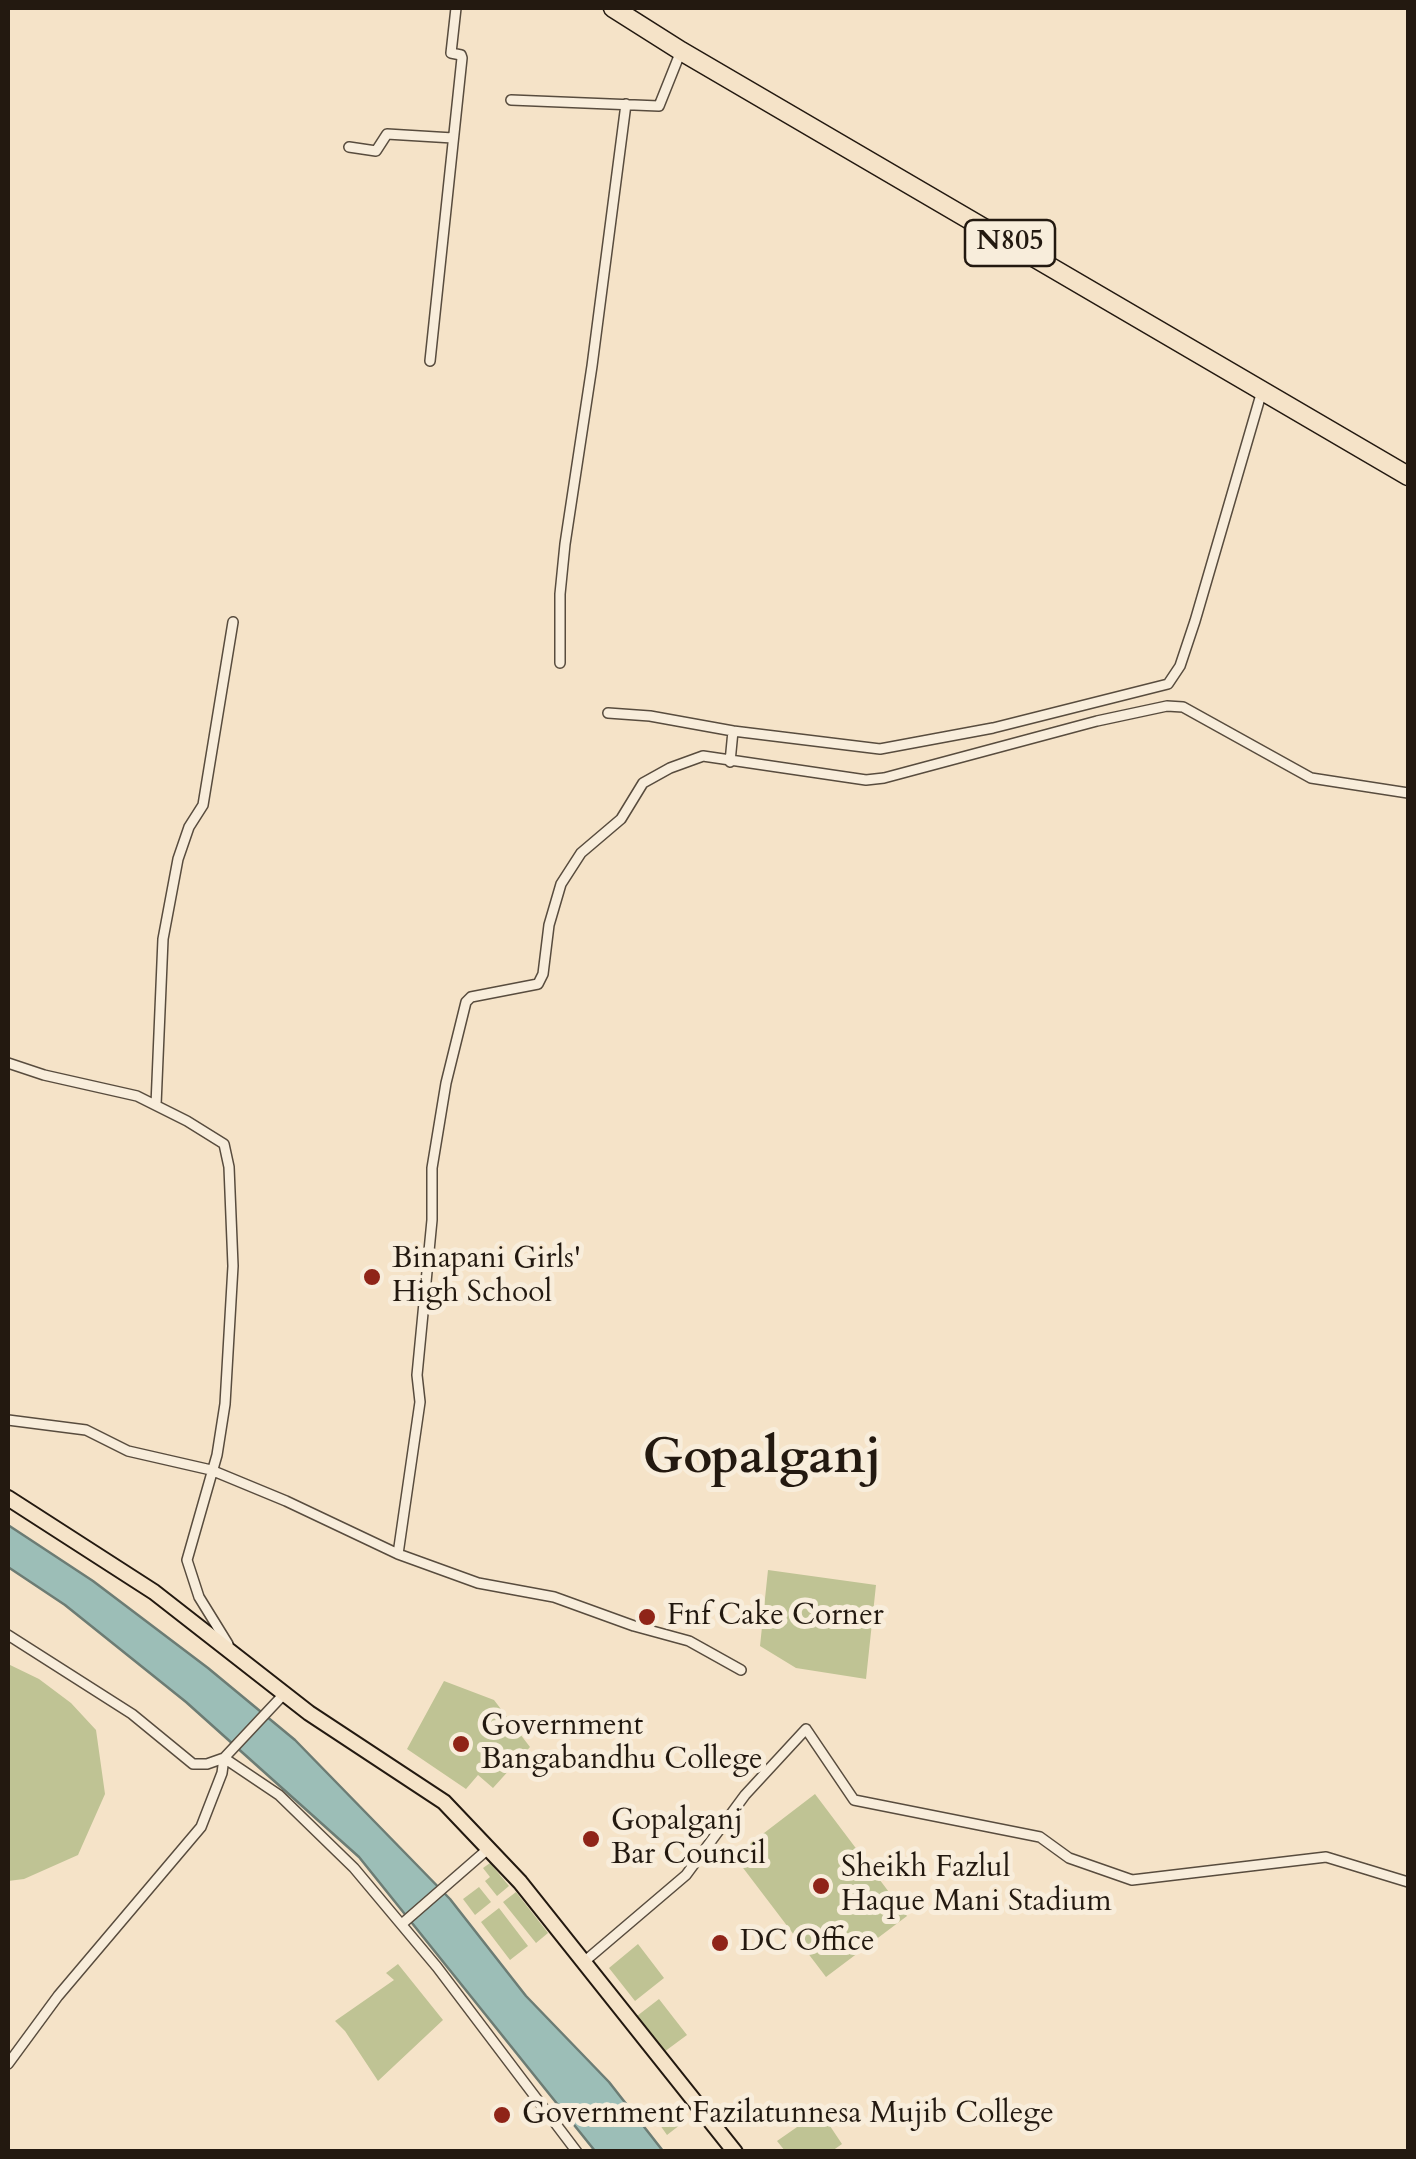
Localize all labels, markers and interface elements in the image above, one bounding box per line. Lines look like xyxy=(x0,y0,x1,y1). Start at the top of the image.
road number: N805 xyxy=(965,220,1055,266)
place label: Binapani Girls' High School xyxy=(392,1242,581,1312)
marker: Binapani Girls' High School xyxy=(361,1266,383,1288)
district label: Gopalganj xyxy=(642,1430,882,1490)
place label: Fnf Cake Corner xyxy=(667,1599,884,1635)
marker: Fnf Cake Corner xyxy=(636,1606,658,1628)
place label: Government Bangabandhu College xyxy=(481,1709,763,1780)
marker: Government Bangabandhu College xyxy=(450,1733,472,1755)
place label: Gopalganj Bar Council xyxy=(611,1804,766,1874)
marker: Gopalganj Bar Council xyxy=(580,1828,602,1850)
place label: Sheikh Fazlul Haque Mani Stadium xyxy=(841,1851,1112,1922)
marker: Sheikh Fazlul Haque Mani Stadium xyxy=(810,1875,832,1897)
place label: DC Office xyxy=(740,1925,875,1961)
marker: DC Office xyxy=(709,1932,731,1954)
place label: Government Fazilatunnesa Mujib College xyxy=(522,2097,1054,2133)
marker: Government Fazilatunnesa Mujib College xyxy=(491,2104,513,2126)

